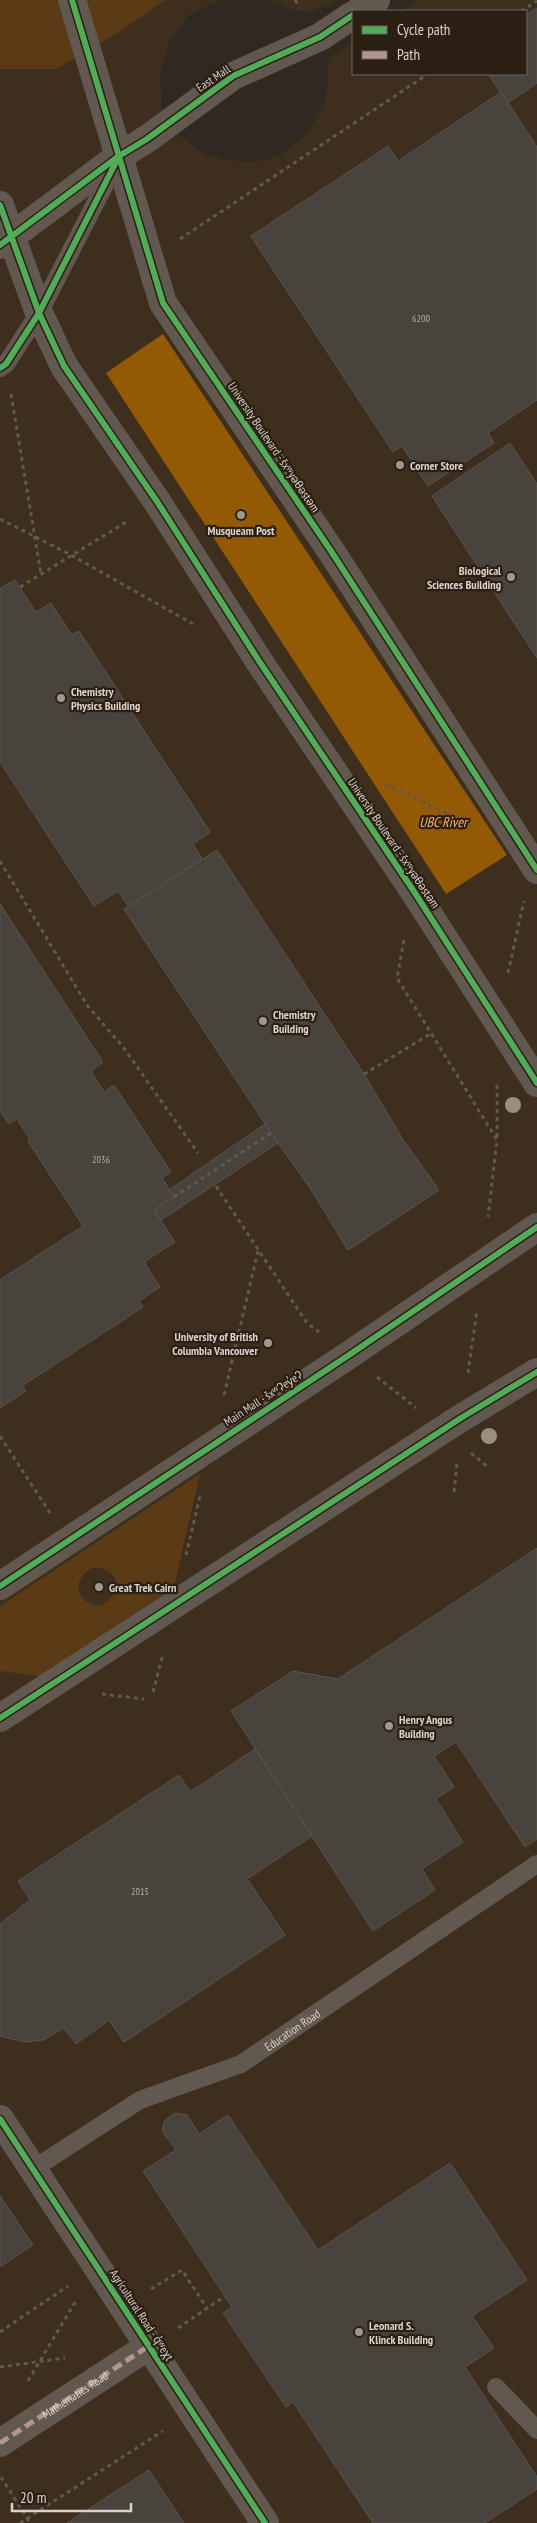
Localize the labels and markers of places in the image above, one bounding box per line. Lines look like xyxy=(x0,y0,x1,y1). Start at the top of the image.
place label: Corner Store xyxy=(410,458,463,473)
marker: Corner Store xyxy=(394,459,406,471)
marker: Musqueam Post xyxy=(235,509,247,521)
place label: Musqueam Post xyxy=(207,523,275,538)
place label: Biological Sciences Building xyxy=(427,563,501,592)
marker: Biological Sciences Building xyxy=(505,571,517,583)
place label: Chemistry Physics Building xyxy=(71,684,140,713)
marker: Chemistry Physics Building xyxy=(55,692,67,704)
place label: Chemistry Building xyxy=(273,1007,316,1036)
marker: Chemistry Building xyxy=(257,1015,269,1027)
place label: University of British Columbia Vancouver xyxy=(172,1329,258,1358)
marker: University of British Columbia Vancouver xyxy=(262,1337,274,1349)
place label: Great Trek Cairn xyxy=(109,1580,176,1595)
marker: Great Trek Cairn xyxy=(93,1581,105,1593)
place label: Henry Angus Building xyxy=(399,1712,452,1741)
marker: Henry Angus Building xyxy=(383,1720,395,1732)
place label: Leonard S. Klinck Building xyxy=(369,2318,433,2347)
marker: Leonard S. Klinck Building xyxy=(353,2326,365,2338)

